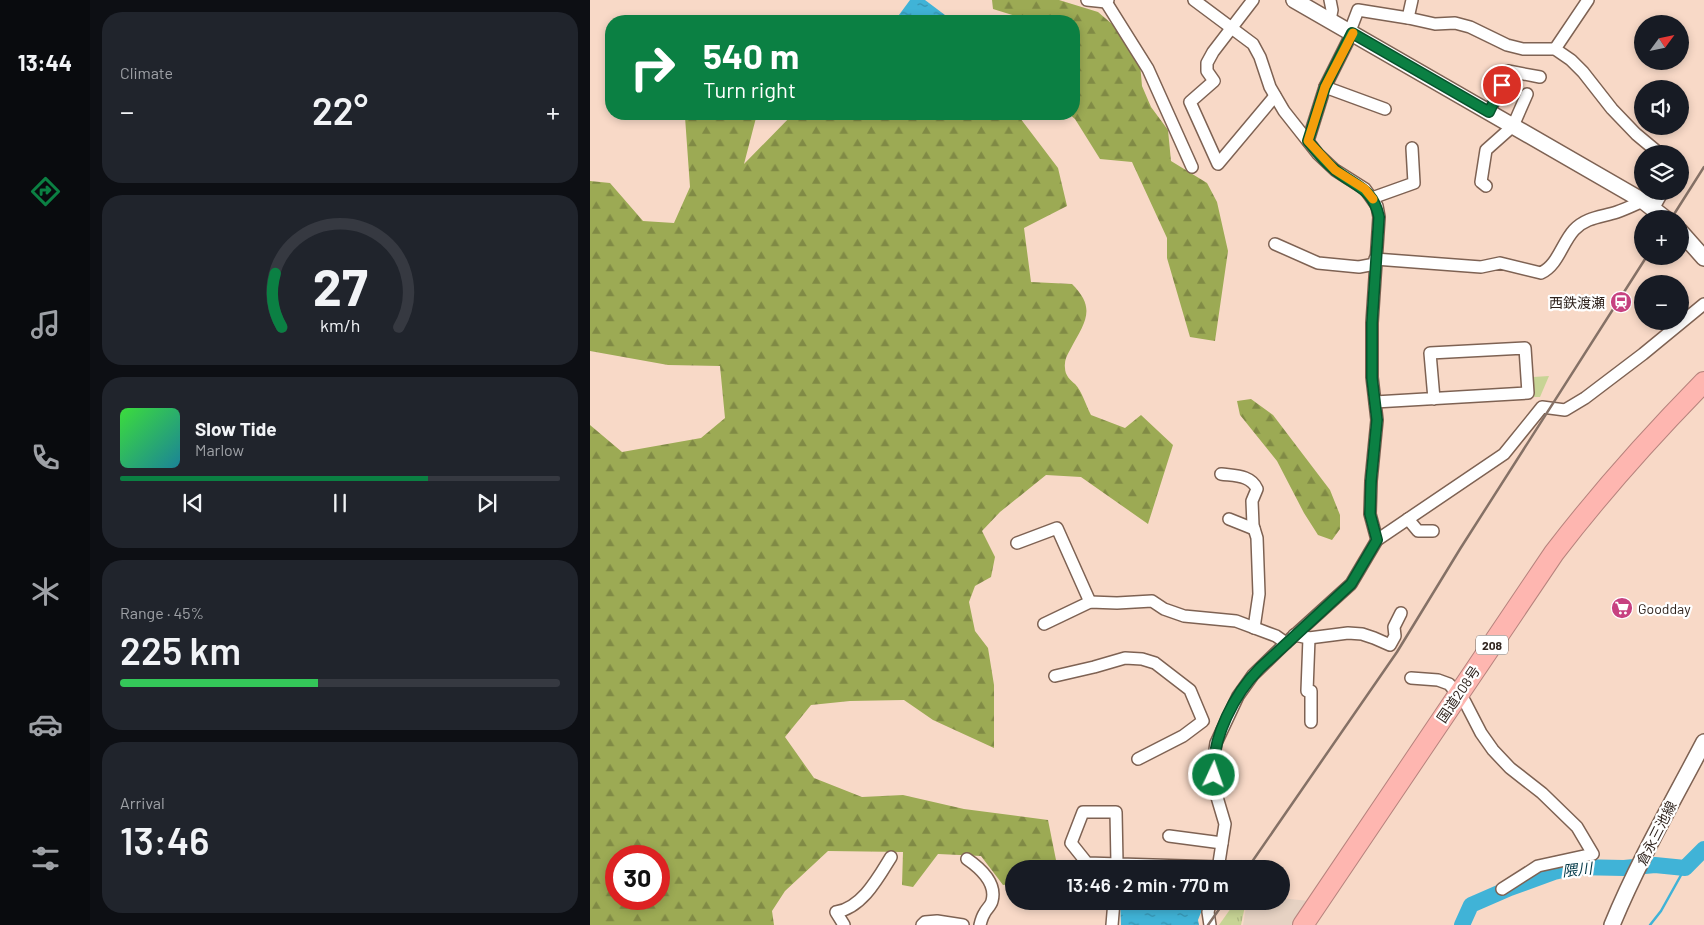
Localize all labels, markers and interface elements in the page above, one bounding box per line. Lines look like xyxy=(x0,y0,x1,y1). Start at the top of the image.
north arrow xyxy=(1634,15,1689,70)
map controls xyxy=(1634,15,1689,330)
text: 540 m xyxy=(703,34,799,76)
icon: right xyxy=(620,35,685,100)
text: 13:44 xyxy=(18,49,72,75)
text: Climate xyxy=(120,63,173,82)
pin xyxy=(1481,64,1523,106)
icon: arrive xyxy=(1488,71,1516,99)
text: Turn right xyxy=(703,76,796,102)
button: sound xyxy=(1634,80,1689,135)
text: 22° xyxy=(312,87,368,133)
text: − xyxy=(120,94,134,128)
text: + xyxy=(546,94,560,128)
button: layers xyxy=(1634,145,1689,200)
icon: directions xyxy=(28,174,63,209)
button: + xyxy=(1634,210,1689,265)
text: 27 xyxy=(313,254,368,316)
button: − xyxy=(1634,275,1689,330)
station icon: 西鉄渡瀬 xyxy=(1609,290,1633,314)
place label: 西鉄渡瀬 xyxy=(1549,294,1605,311)
icon: music xyxy=(28,307,63,342)
text: km/h xyxy=(320,314,360,336)
text: Slow Tide xyxy=(195,417,277,440)
icon: phone xyxy=(28,440,63,475)
text: Marlow xyxy=(195,440,244,459)
icon: previous xyxy=(179,489,207,517)
icon: pause xyxy=(326,489,354,517)
icon: next xyxy=(473,489,501,517)
icon: climate xyxy=(28,574,63,609)
supermarket icon: Goodday xyxy=(1610,596,1634,620)
place label: Goodday xyxy=(1638,600,1691,617)
text: Range · 45% xyxy=(120,603,204,622)
text: 225 km xyxy=(120,627,241,673)
road number: 208 xyxy=(1476,636,1508,654)
street label: 国道208号 xyxy=(1433,662,1483,726)
icon: car xyxy=(28,707,63,742)
position arrow xyxy=(1187,748,1239,800)
text: Arrival xyxy=(120,793,165,812)
street label: 倉永三池線 xyxy=(1633,798,1679,868)
text: 13:46 xyxy=(120,817,209,863)
icon: filters xyxy=(28,841,63,876)
speed limit sign: 30 xyxy=(605,845,670,910)
water label: 隈川 xyxy=(1561,858,1595,880)
text: 13:46 · 2 min · 770 m xyxy=(1066,873,1229,896)

